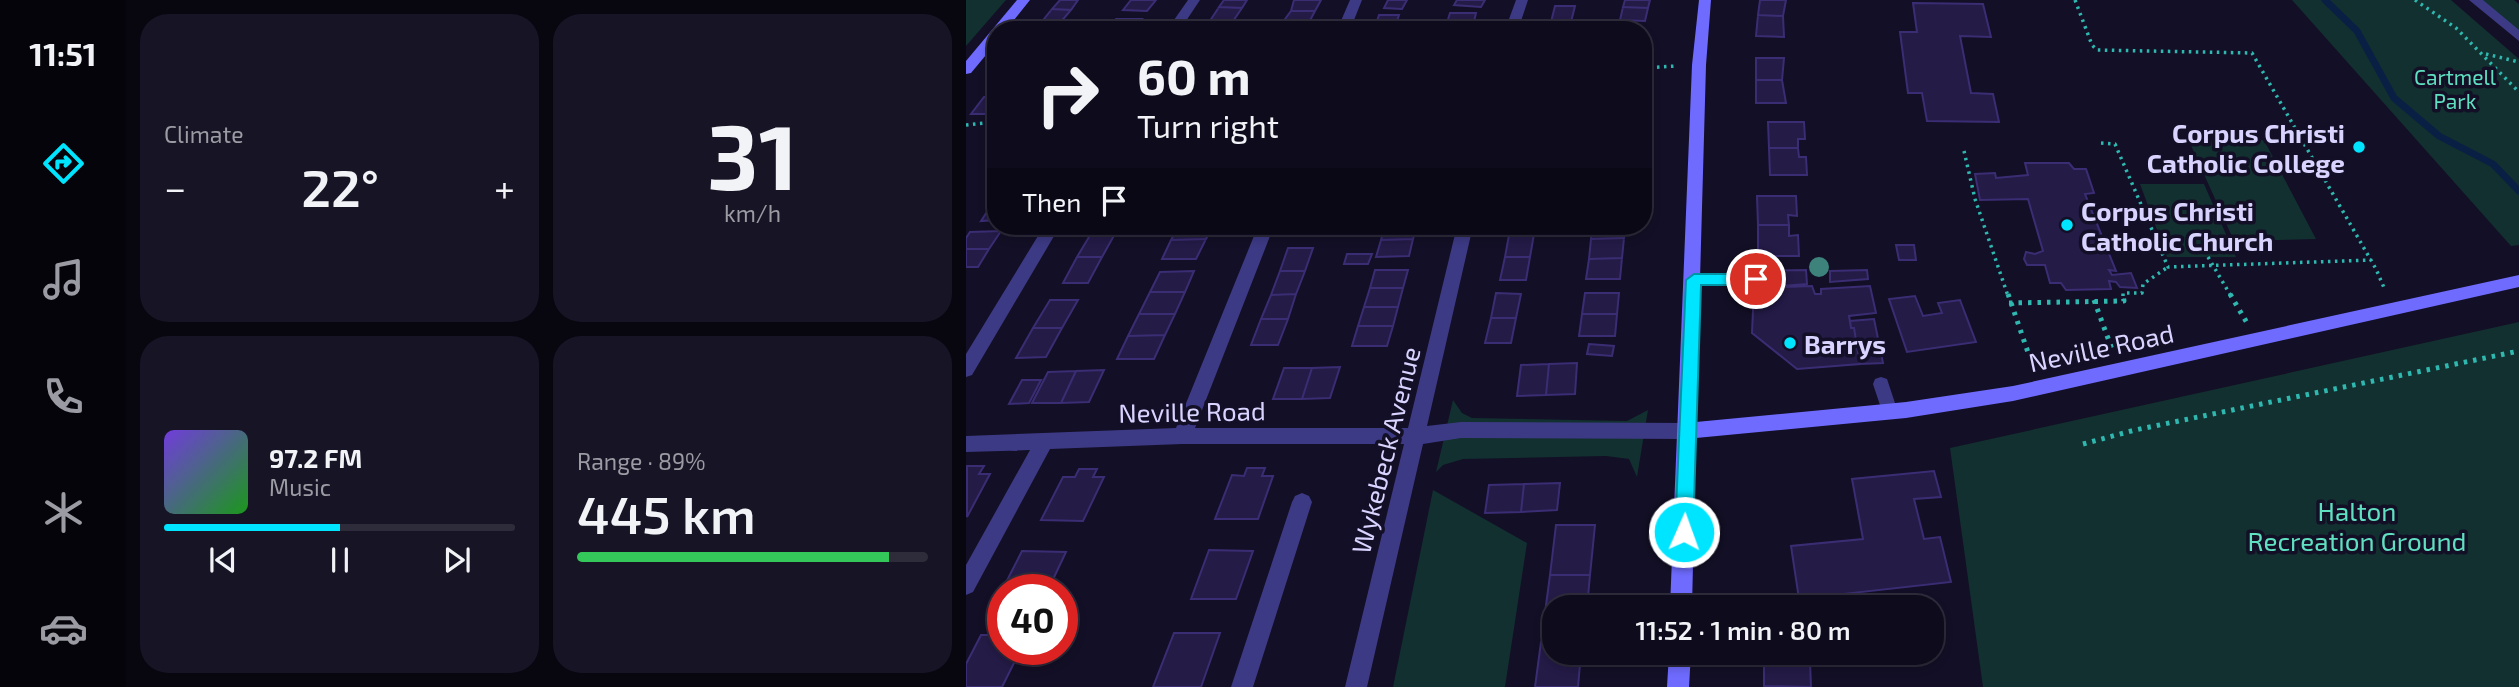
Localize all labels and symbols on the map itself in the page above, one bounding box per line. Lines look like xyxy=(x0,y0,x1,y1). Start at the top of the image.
park label: Cartmell Park xyxy=(2414,64,2497,113)
place label: Corpus Christi Catholic College xyxy=(2147,117,2345,178)
marker: Corpus Christi Catholic College xyxy=(2351,139,2367,155)
place label: Corpus Christi Catholic Church xyxy=(2081,195,2273,256)
marker: Corpus Christi Catholic Church xyxy=(2059,217,2075,233)
pin xyxy=(1726,249,1786,309)
street label: Neville Road xyxy=(2026,317,2176,377)
place label: Barrys xyxy=(1804,328,1886,360)
marker: Barrys xyxy=(1782,335,1798,351)
street label: Wykebeck Avenue xyxy=(1344,343,1426,557)
street label: Neville Road xyxy=(1118,394,1266,428)
position arrow xyxy=(1647,495,1721,569)
park label: Halton Recreation Ground xyxy=(2248,495,2466,556)
speed limit sign: 40 xyxy=(987,574,1078,665)

